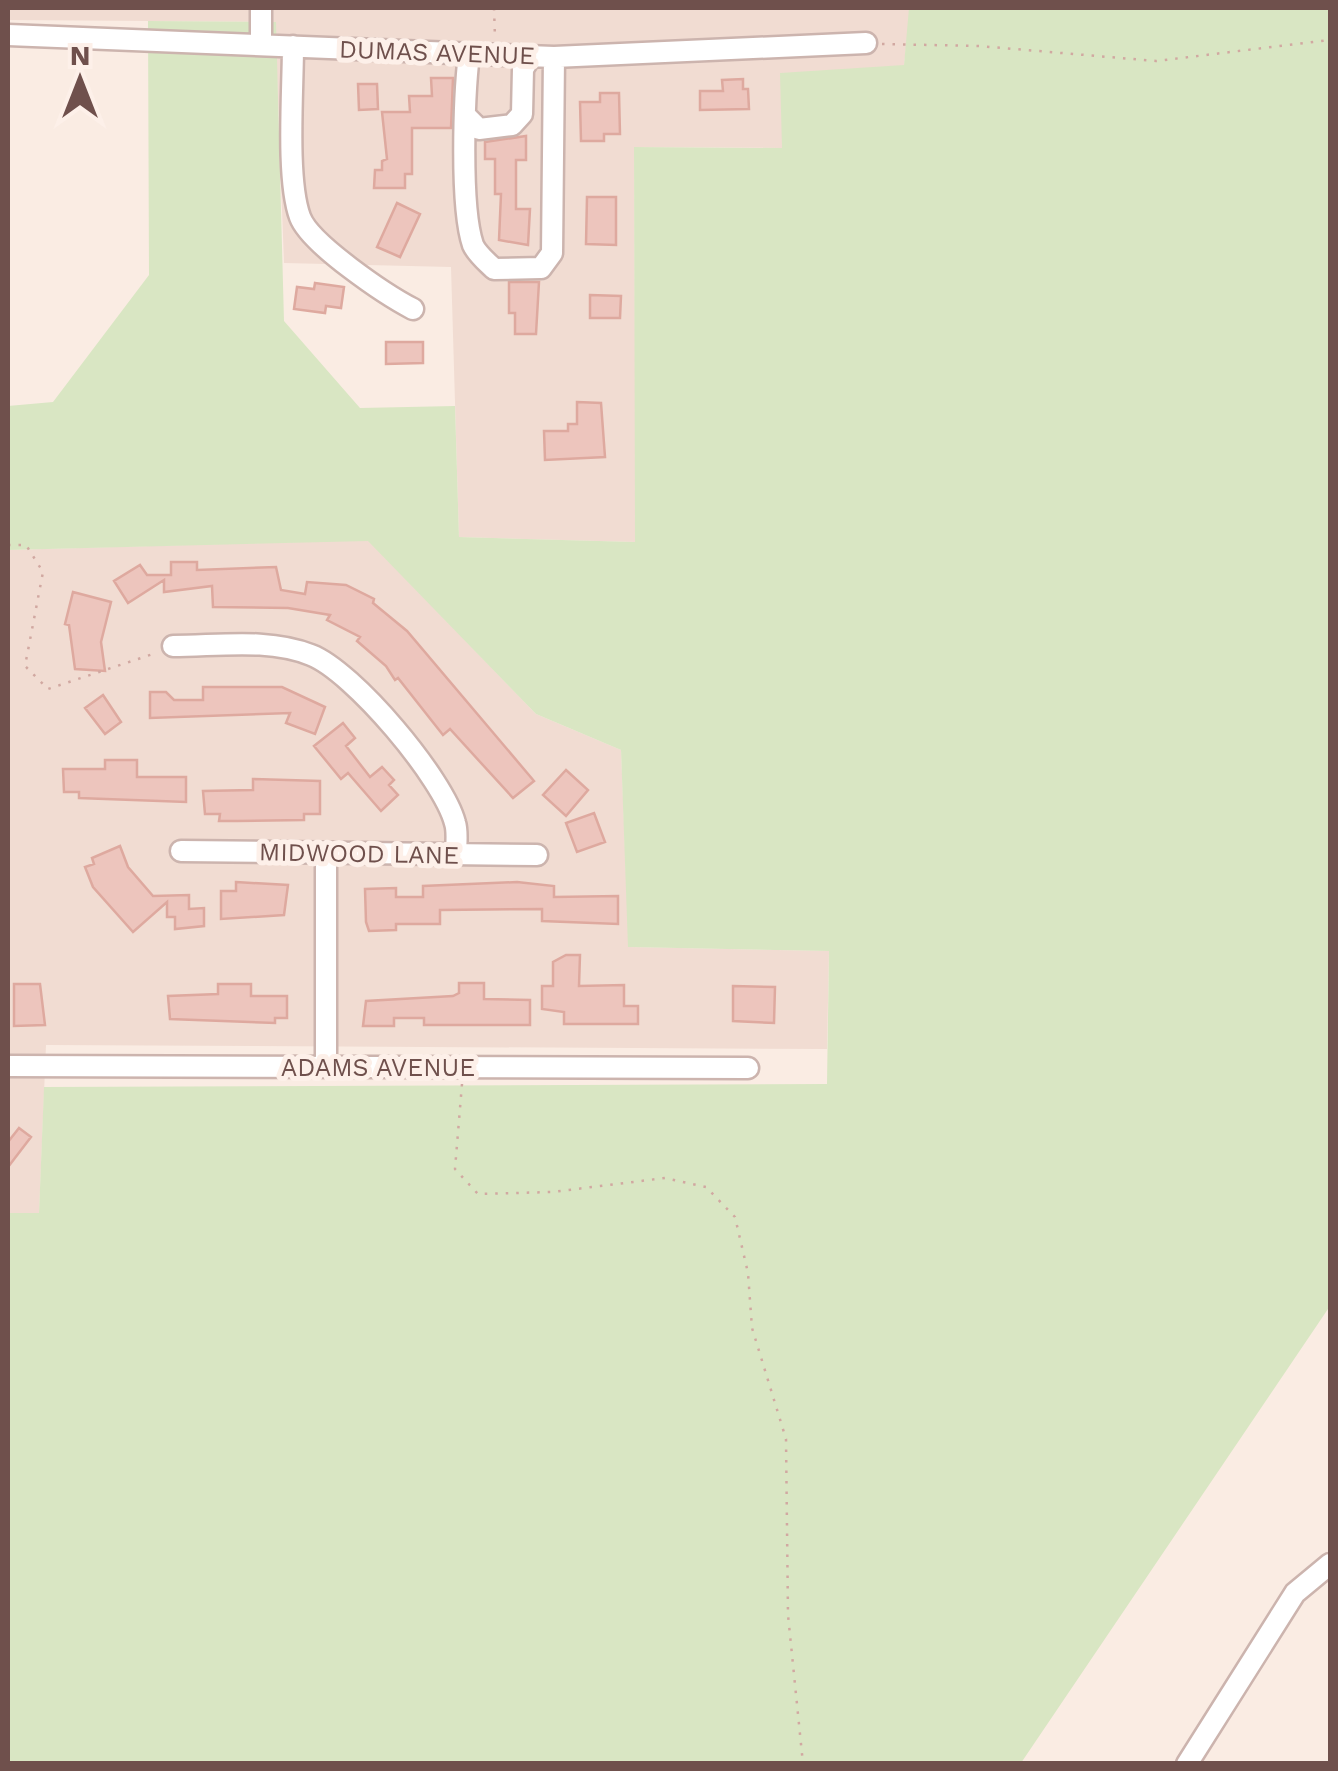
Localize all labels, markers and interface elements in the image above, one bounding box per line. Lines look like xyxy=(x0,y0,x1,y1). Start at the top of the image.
north arrow xyxy=(30,30,130,130)
street label: DUMAS AVENUE xyxy=(338,35,535,70)
text: N xyxy=(70,39,90,72)
street label: MIDWOOD LANE xyxy=(259,837,459,870)
street label: ADAMS AVENUE xyxy=(281,1053,475,1082)

